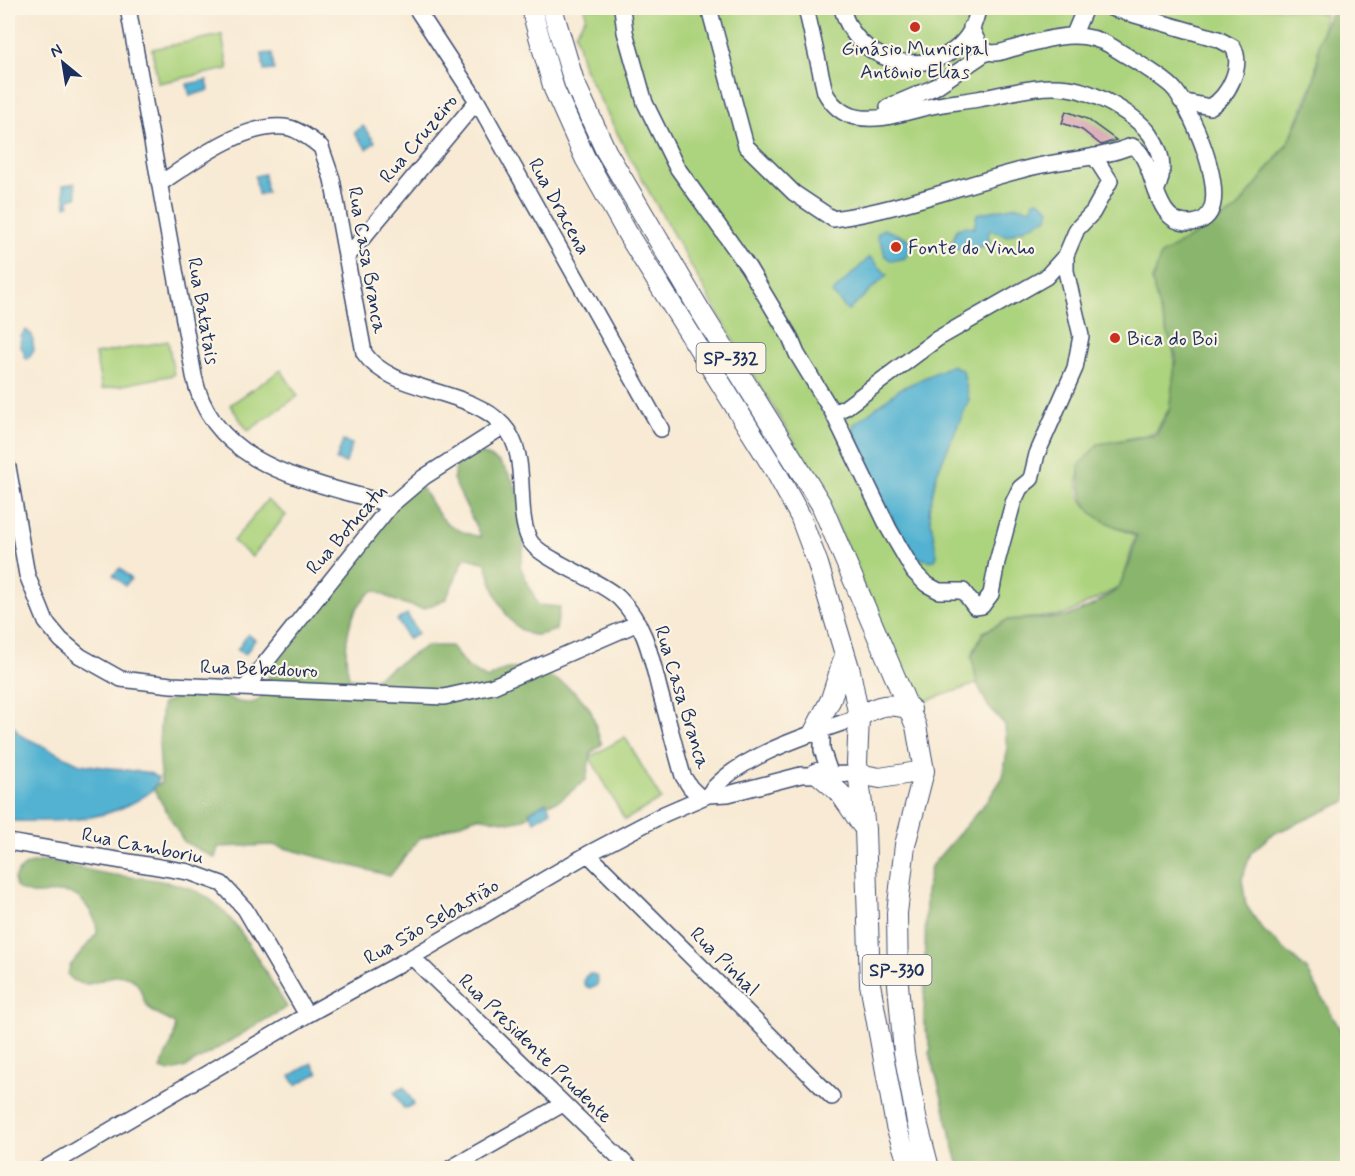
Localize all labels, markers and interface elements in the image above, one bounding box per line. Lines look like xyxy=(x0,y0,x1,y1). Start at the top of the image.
marker: Ginásio Municipal Antônio Elias xyxy=(908,20,922,34)
north arrow xyxy=(33,33,93,93)
place label: Ginásio Municipal Antônio Elias xyxy=(841,36,989,86)
text: N xyxy=(46,40,66,63)
street label: Rua Cruzeiro xyxy=(374,89,465,189)
street label: Rua Dracena xyxy=(521,153,596,260)
street label: Rua Casa Branca xyxy=(340,185,393,337)
place label: Fonte do Vinho xyxy=(908,235,1035,262)
marker: Fonte do Vinho xyxy=(889,240,903,254)
street label: Rua Batatais xyxy=(180,255,225,367)
place label: Bica do Boi xyxy=(1127,326,1218,353)
marker: Bica do Boi xyxy=(1108,331,1122,345)
road number: SP-332 xyxy=(696,343,766,373)
street label: Rua Botucatu xyxy=(301,479,394,581)
street label: Rua Casa Branca xyxy=(647,622,716,773)
street label: Rua Bebedouro xyxy=(200,654,318,685)
street label: Rua Camboriu xyxy=(79,821,206,872)
street label: Rua São Sebastião xyxy=(359,873,504,972)
street label: Rua Pinhal xyxy=(683,921,765,1003)
road number: SP-330 xyxy=(862,955,932,985)
street label: Rua Presidente Prudente xyxy=(452,968,618,1130)

